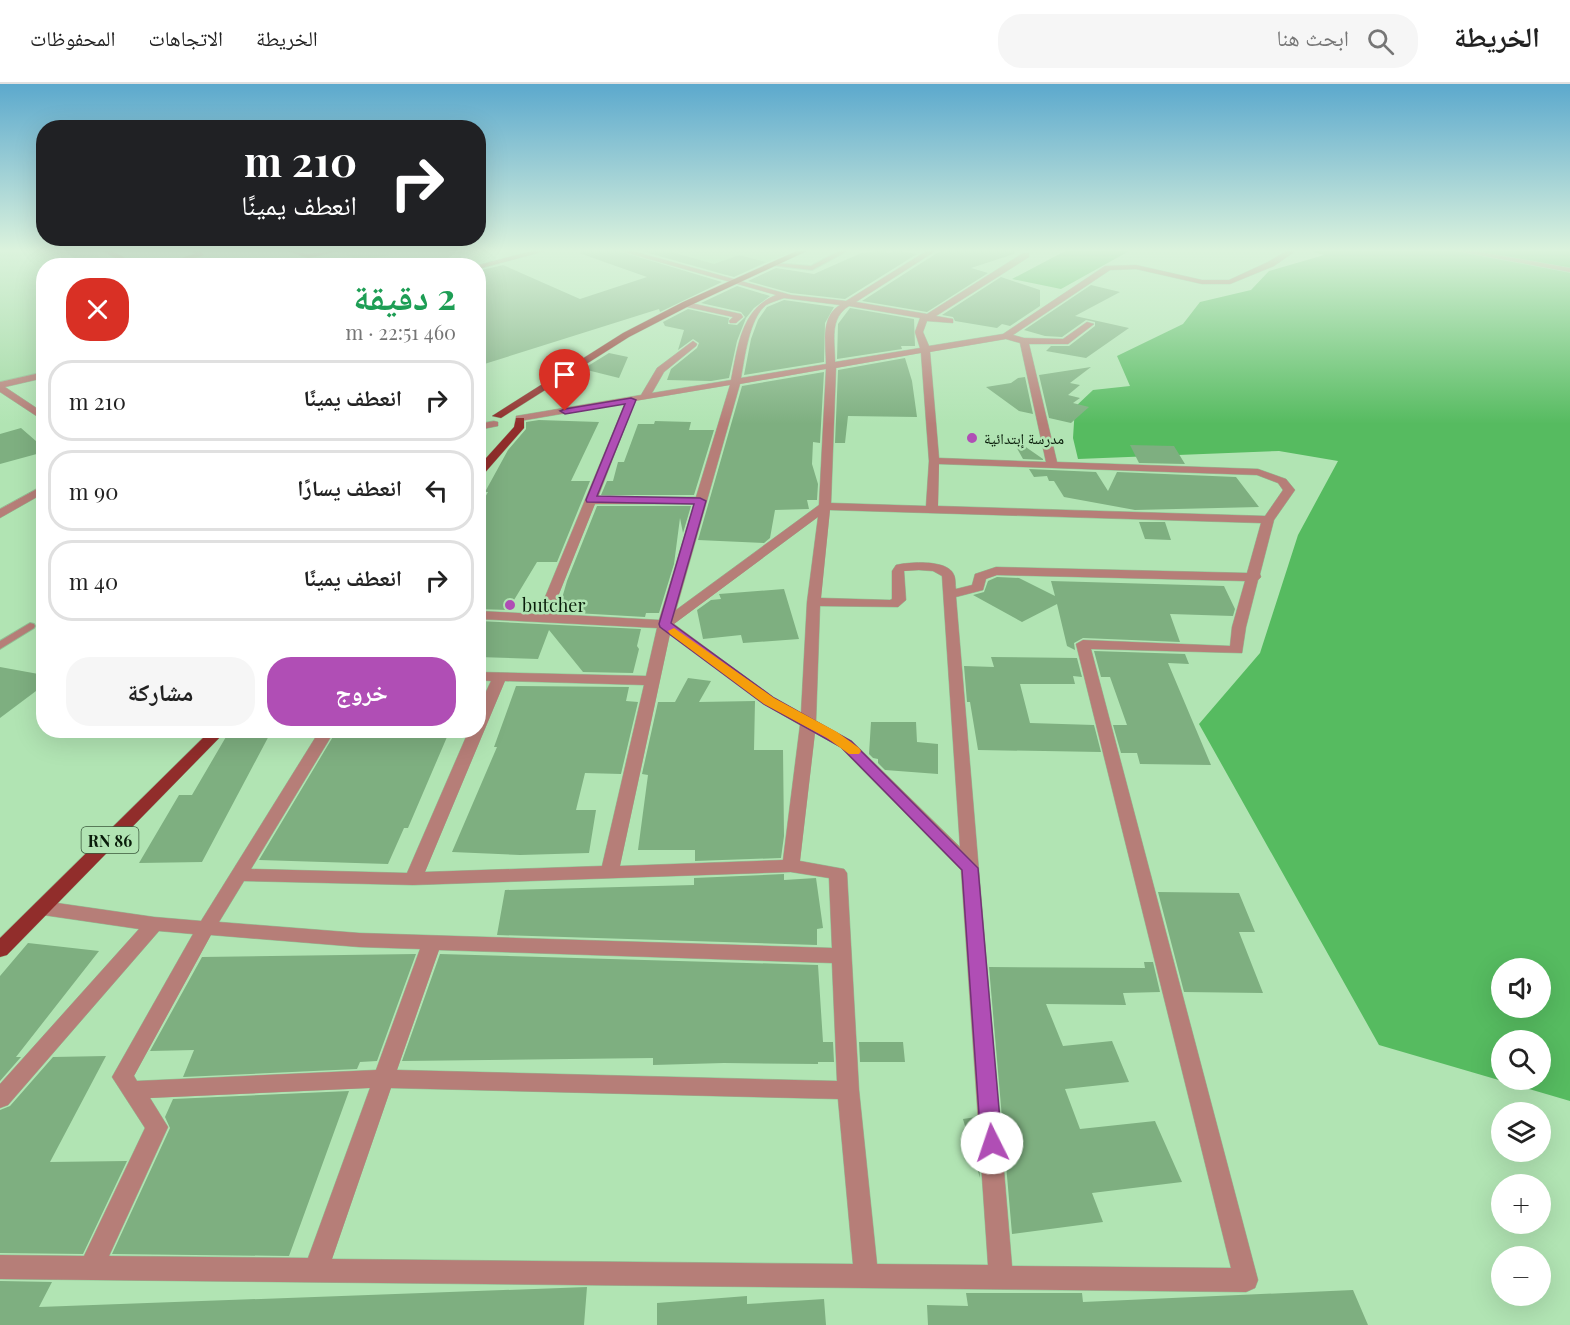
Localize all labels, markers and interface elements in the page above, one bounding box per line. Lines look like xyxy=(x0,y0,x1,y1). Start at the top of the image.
search box xyxy=(998,14,1418,68)
text: الخريطة xyxy=(1454,17,1540,54)
text: ابحث هنا xyxy=(1277,22,1349,52)
text: المحفوظات xyxy=(30,23,115,51)
text: الاتجاهات xyxy=(148,23,223,51)
text: الخريطة xyxy=(256,23,318,51)
icon: search xyxy=(1364,25,1397,58)
text: 210 m xyxy=(244,132,357,188)
icon: right xyxy=(378,144,456,222)
text: انعطف يمينًا xyxy=(241,186,357,222)
text: 2 دقيقة xyxy=(353,271,456,319)
button: close xyxy=(66,278,129,341)
text: 460 m · 22:51 xyxy=(346,318,456,345)
pin xyxy=(539,349,590,411)
icon: arrive xyxy=(548,358,581,391)
text: انعطف يمينًا xyxy=(304,382,402,412)
icon: right xyxy=(420,384,453,417)
text: 210 m xyxy=(69,386,126,416)
place label: مدرسة إبتدائية xyxy=(984,428,1064,449)
marker: مدرسة إبتدائية xyxy=(965,431,979,445)
text: انعطف يسارًا xyxy=(297,472,402,502)
icon: left xyxy=(420,474,453,507)
text: 90 m xyxy=(69,476,118,506)
text: انعطف يمينًا xyxy=(304,562,402,592)
icon: right xyxy=(420,564,453,597)
text: 40 m xyxy=(69,566,118,596)
place label: butcher xyxy=(522,593,585,617)
marker: butcher xyxy=(503,598,517,612)
button: مشاركة xyxy=(66,657,255,726)
button: خروج xyxy=(267,657,456,726)
road number: RN 86 xyxy=(82,827,138,853)
map controls xyxy=(1491,958,1551,1306)
button: sound xyxy=(1491,958,1551,1018)
button: search xyxy=(1491,1030,1551,1090)
button: layers xyxy=(1491,1102,1551,1162)
position arrow xyxy=(960,1111,1024,1175)
button: + xyxy=(1491,1174,1551,1234)
button: − xyxy=(1491,1246,1551,1306)

